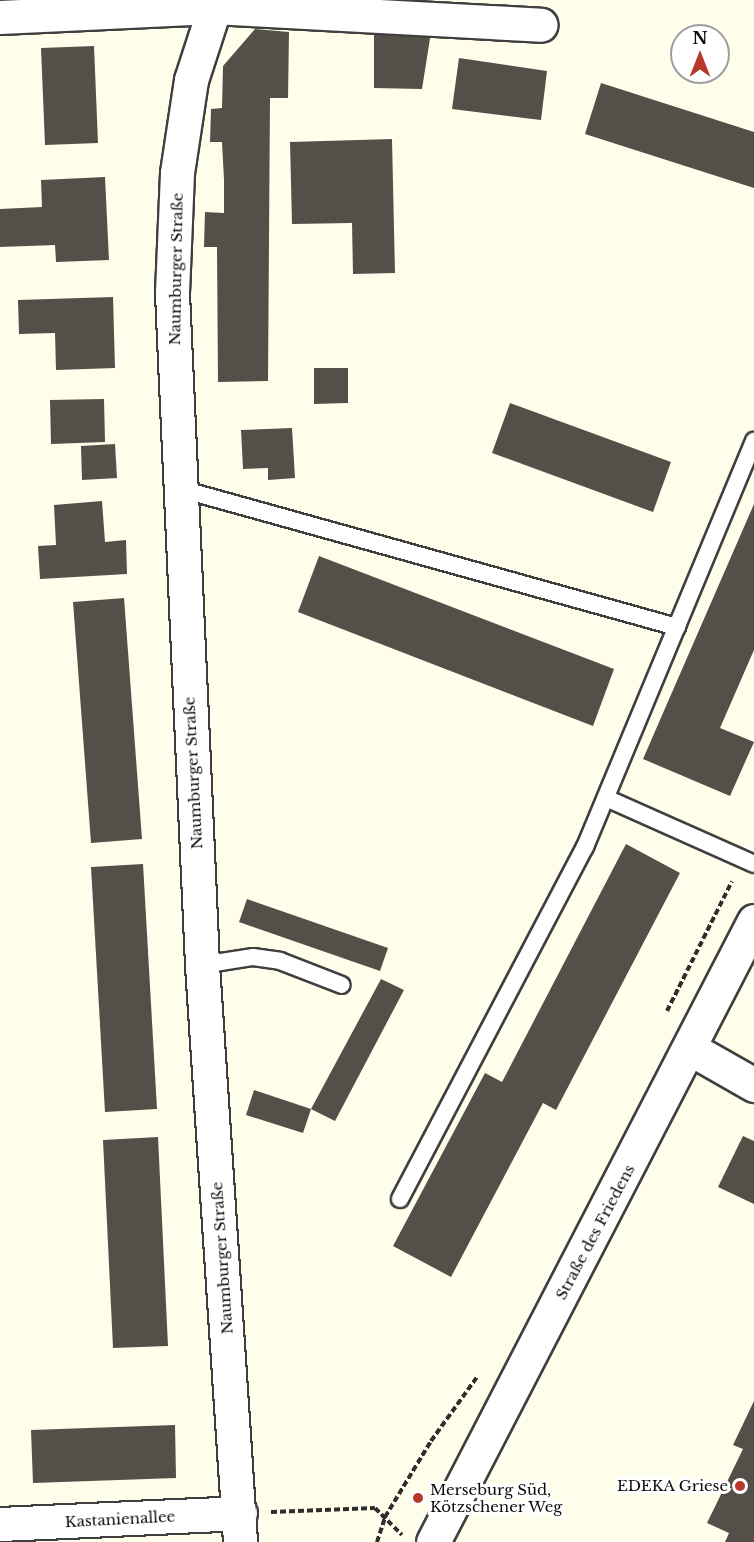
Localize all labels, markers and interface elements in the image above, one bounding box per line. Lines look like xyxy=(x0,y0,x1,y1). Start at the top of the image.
north arrow xyxy=(670,24,730,84)
text: N xyxy=(692,28,708,48)
street label: Naumburger Straße xyxy=(166,192,186,346)
street label: Naumburger Straße xyxy=(180,696,206,850)
street label: Straße des Friedens xyxy=(552,1161,638,1303)
street label: Naumburger Straße xyxy=(208,1181,236,1335)
place label: EDEKA Griese xyxy=(616,1477,728,1495)
marker: EDEKA Griese xyxy=(733,1479,747,1493)
place label: Merseburg Süd, Kötzschener Weg xyxy=(430,1480,563,1515)
marker: Merseburg Süd, Kötzschener Weg xyxy=(411,1491,425,1505)
street label: Kastanienallee xyxy=(64,1507,176,1531)

